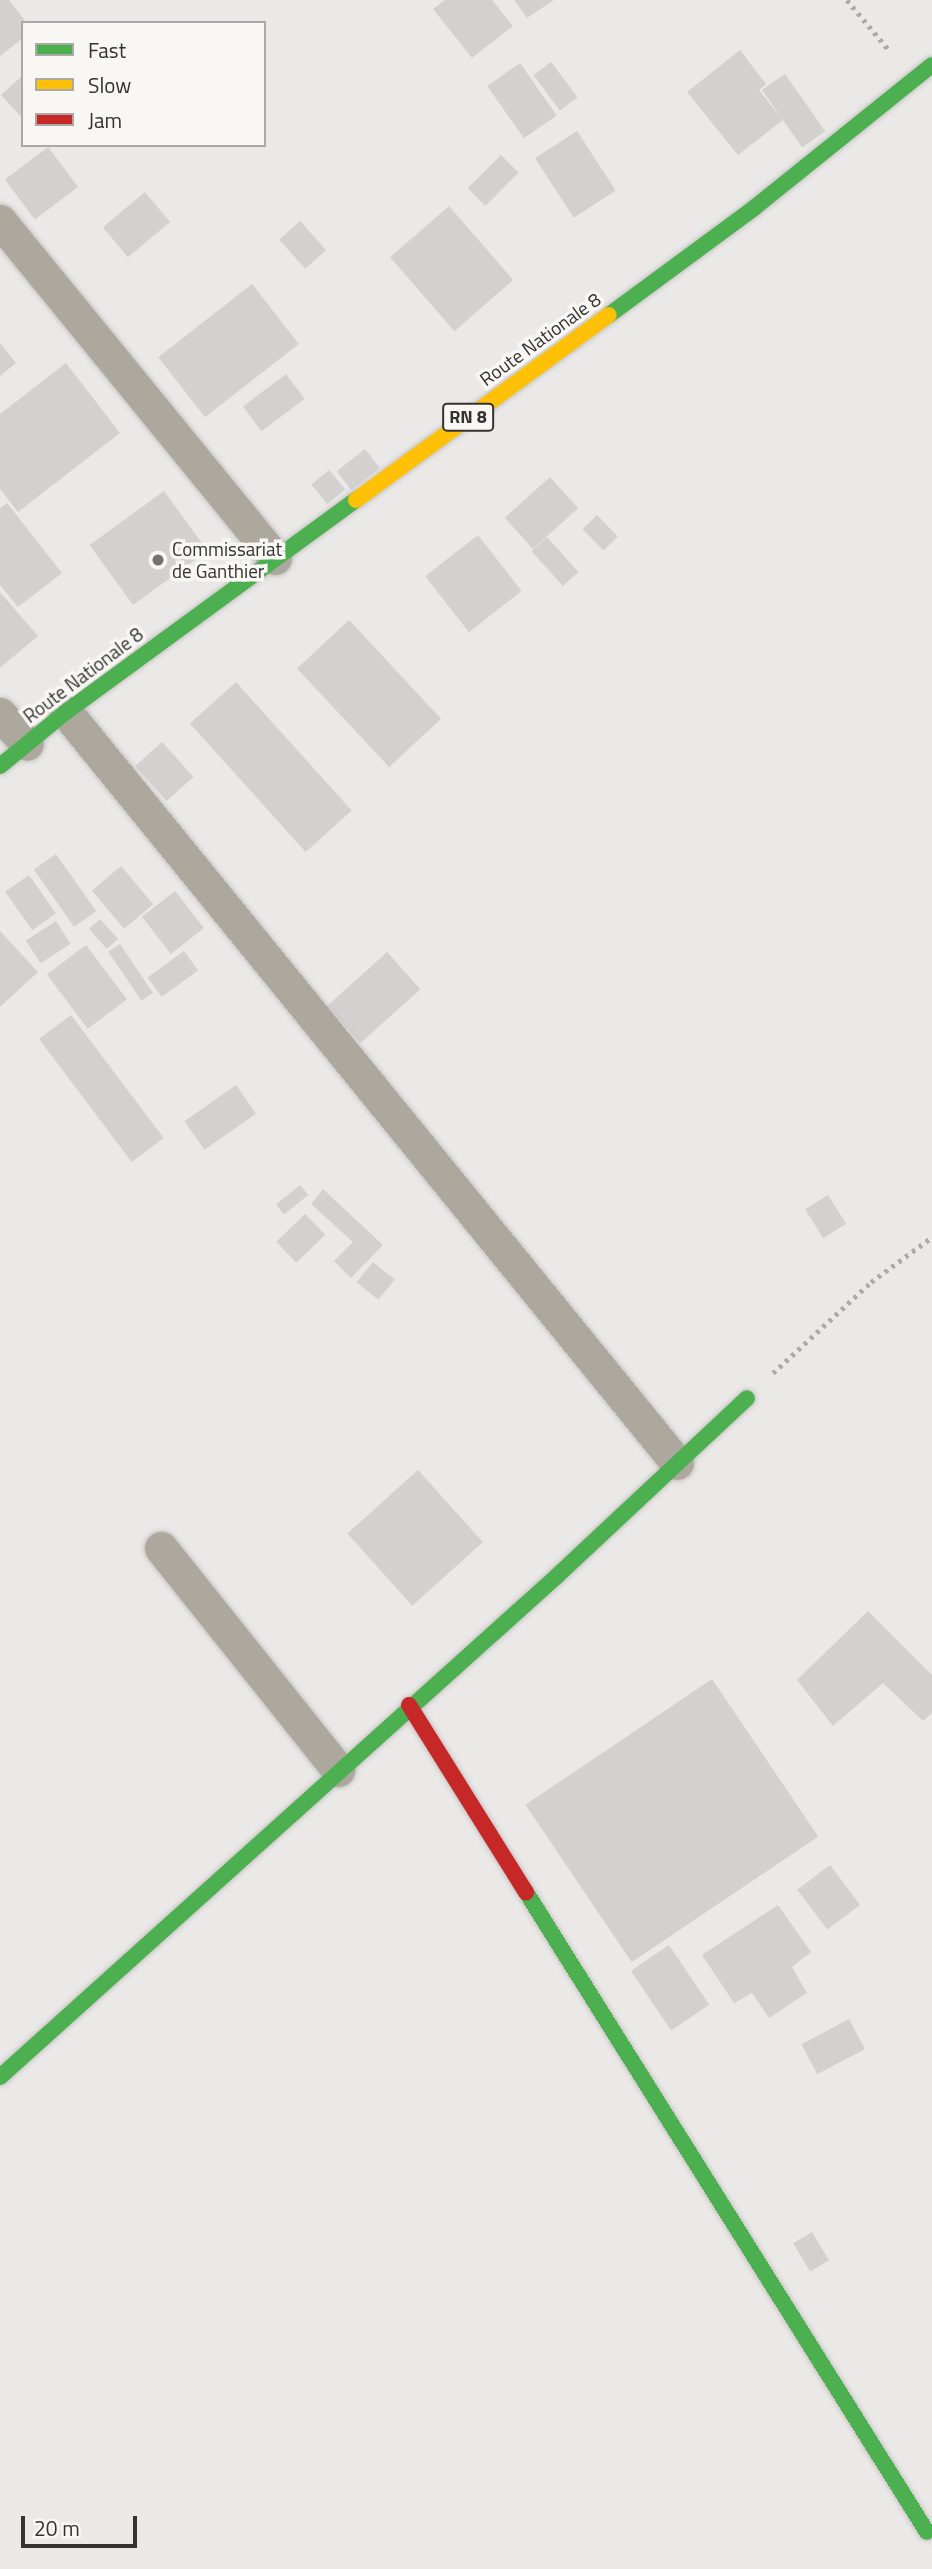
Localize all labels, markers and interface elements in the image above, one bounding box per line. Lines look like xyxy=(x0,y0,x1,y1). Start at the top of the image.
legend xyxy=(21,21,266,147)
text: Fast xyxy=(88,34,126,66)
text: Slow xyxy=(88,69,131,101)
text: Jam xyxy=(88,104,122,136)
street label: Route Nationale 8 xyxy=(475,288,605,390)
road number: RN 8 xyxy=(442,402,494,432)
place label: Commissariat de Ganthier xyxy=(172,538,282,582)
marker: Commissariat de Ganthier xyxy=(150,552,166,568)
street label: Route Nationale 8 xyxy=(19,623,147,727)
scale bar xyxy=(24,2502,140,2546)
text: 20 m xyxy=(34,2512,80,2544)

